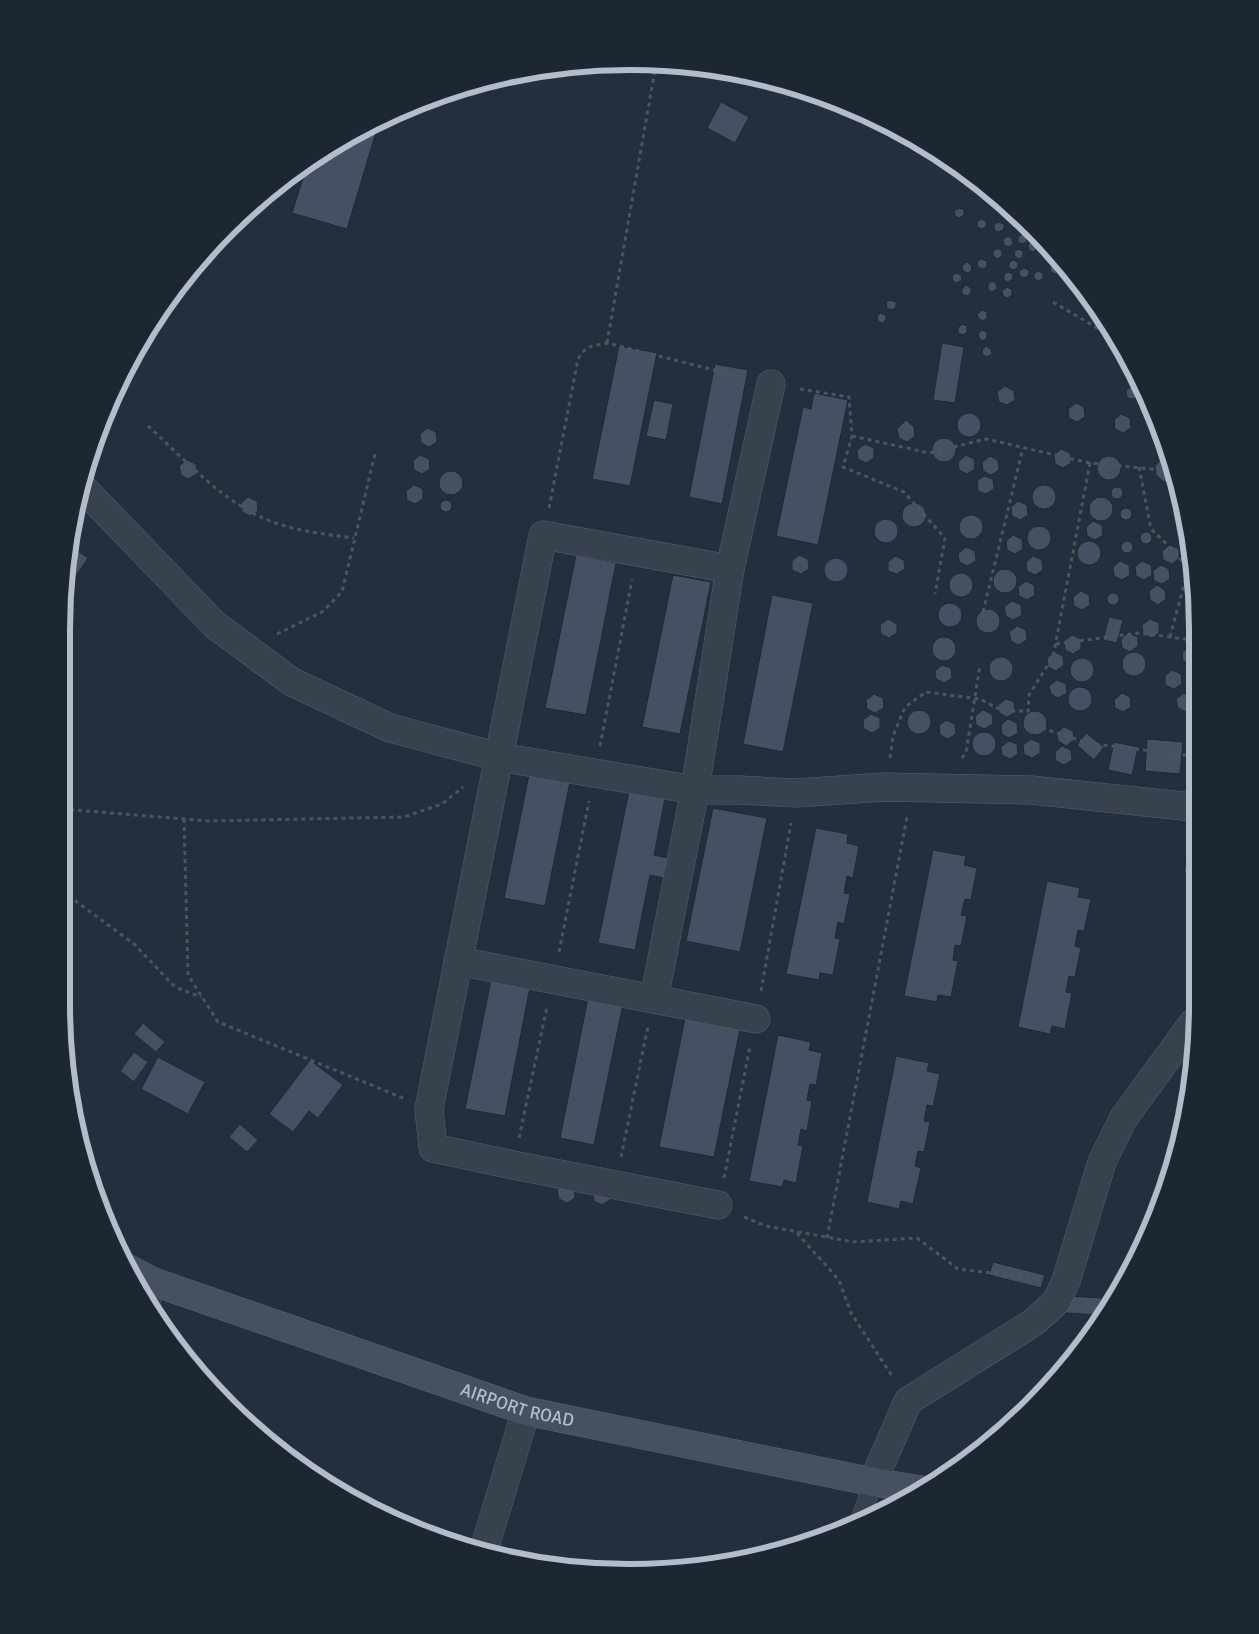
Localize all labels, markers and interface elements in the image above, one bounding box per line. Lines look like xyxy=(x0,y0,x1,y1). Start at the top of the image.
street label: AIRPORT ROAD xyxy=(458,1378,576,1432)

